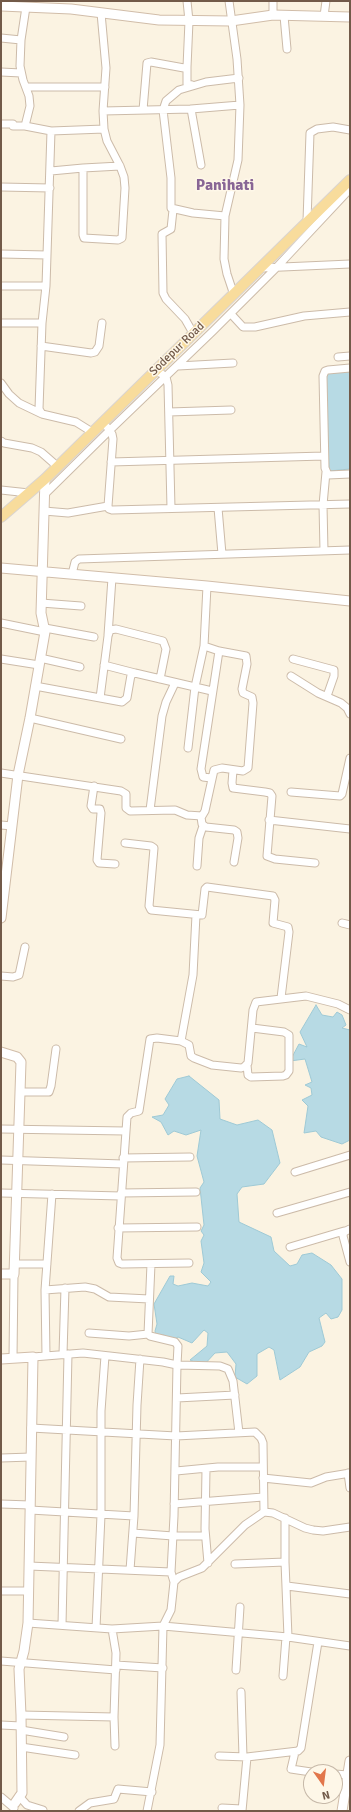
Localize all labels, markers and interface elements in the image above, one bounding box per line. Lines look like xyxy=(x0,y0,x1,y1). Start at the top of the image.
district label: Panihati xyxy=(196,176,254,196)
street label: Sodepur Road xyxy=(146,319,208,379)
north arrow xyxy=(303,1764,343,1804)
text: N xyxy=(320,1788,331,1802)

